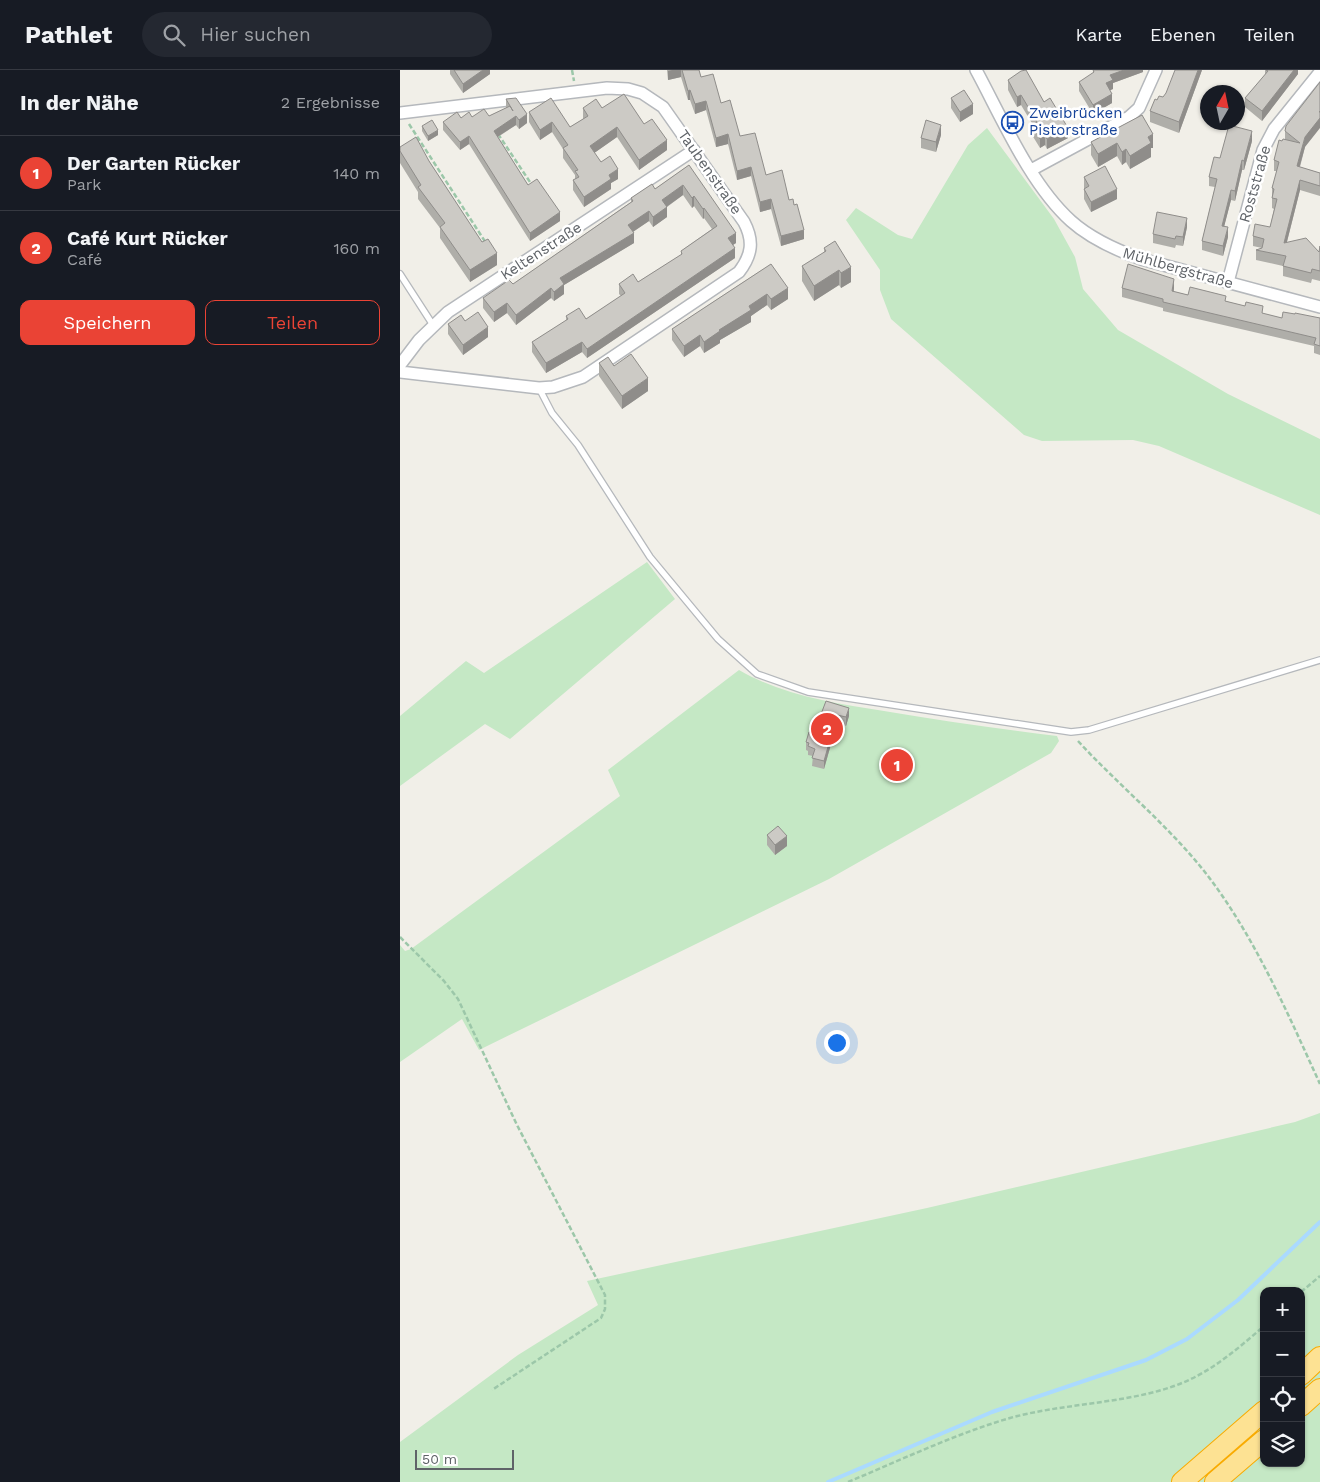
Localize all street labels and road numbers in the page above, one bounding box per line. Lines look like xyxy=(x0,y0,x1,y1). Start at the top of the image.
street label: Taubenstraße xyxy=(674,126,746,218)
street label: Roststraße xyxy=(1235,143,1275,225)
street label: Keltenstraße xyxy=(497,218,585,284)
street label: Mühlbergstraße xyxy=(1121,244,1235,292)

